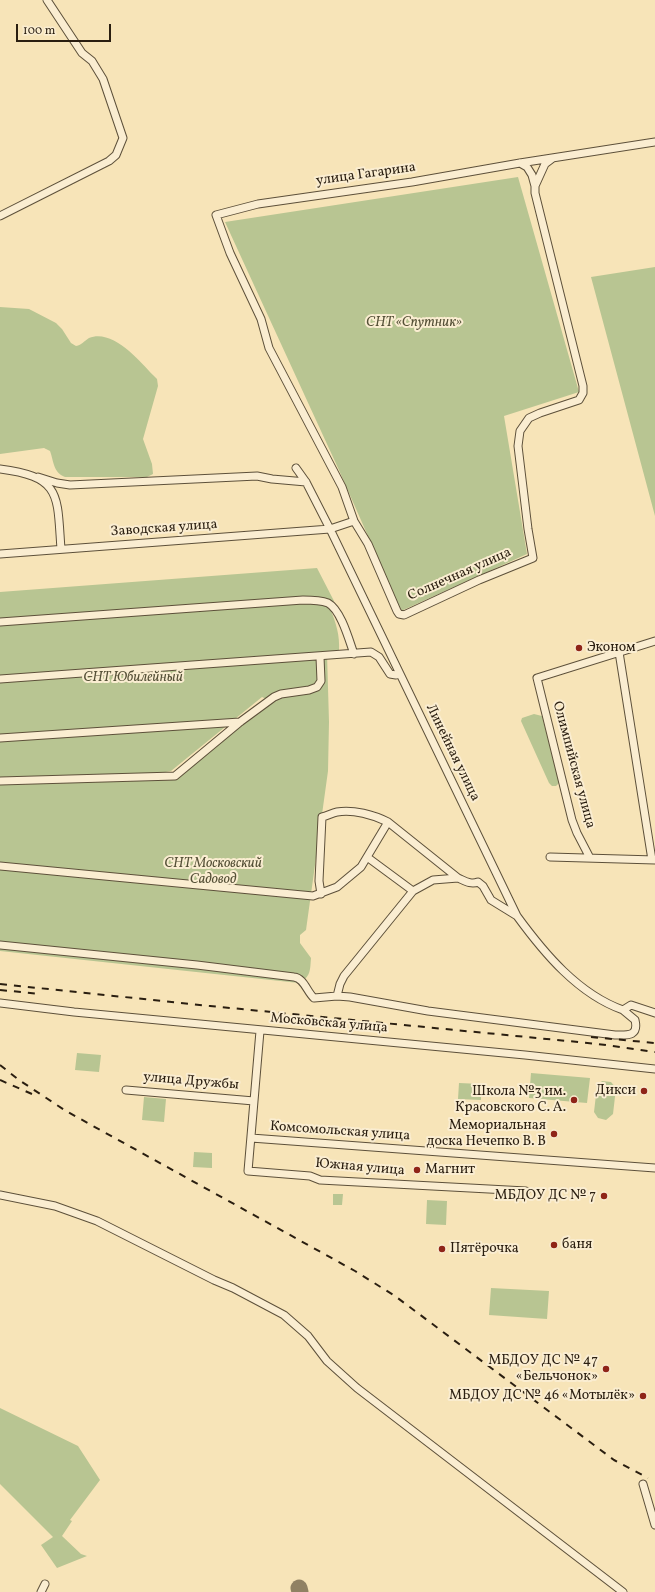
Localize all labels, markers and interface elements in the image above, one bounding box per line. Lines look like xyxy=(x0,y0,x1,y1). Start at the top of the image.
scale bar xyxy=(18,16,113,42)
text: 100 m xyxy=(23,23,55,39)
street label: улица Гагарина xyxy=(315,160,417,190)
park label: СНТ «Спутник» xyxy=(366,315,462,331)
street label: Заводская улица xyxy=(110,517,218,541)
street label: Солнечная улица xyxy=(406,545,514,605)
place label: Эконом xyxy=(587,640,636,656)
marker: Эконом xyxy=(574,643,584,653)
park label: СНТ Юбилейный xyxy=(83,670,183,686)
street label: Олимпийская улица xyxy=(548,700,598,830)
street label: Линейная улица xyxy=(421,702,483,804)
park label: СНТ Московский Садовод xyxy=(164,856,262,888)
street label: Московская улица xyxy=(269,1010,389,1038)
street label: улица Дружбы xyxy=(143,1069,239,1095)
place label: Дикси xyxy=(595,1083,636,1099)
place label: Школа №3 им. Красовского С. А. xyxy=(455,1084,566,1116)
marker: Дикси xyxy=(639,1086,649,1096)
marker: Школа №3 им. Красовского С. А. xyxy=(569,1095,579,1105)
place label: Мемориальная доска Нечепко В. В xyxy=(427,1118,546,1150)
street label: Комсомольская улица xyxy=(269,1119,411,1145)
marker: Мемориальная доска Нечепко В. В xyxy=(549,1129,559,1139)
street label: Южная улица xyxy=(314,1156,406,1180)
place label: Магнит xyxy=(425,1162,475,1178)
marker: Магнит xyxy=(412,1165,422,1175)
place label: МБДОУ ДС № 7 xyxy=(495,1188,596,1204)
marker: МБДОУ ДС № 7 xyxy=(599,1191,609,1201)
place label: баня xyxy=(562,1237,592,1253)
marker: баня xyxy=(549,1240,559,1250)
place label: Пятёрочка xyxy=(450,1241,519,1257)
marker: Пятёрочка xyxy=(437,1244,447,1254)
place label: МБДОУ ДС № 47 «Бельчонок» xyxy=(488,1353,598,1386)
marker: МБДОУ ДС № 47 «Бельчонок» xyxy=(601,1364,611,1374)
place label: МБДОУ ДC № 46 «Мотылёк» xyxy=(449,1388,635,1404)
marker: МБДОУ ДC № 46 «Мотылёк» xyxy=(638,1391,648,1401)

